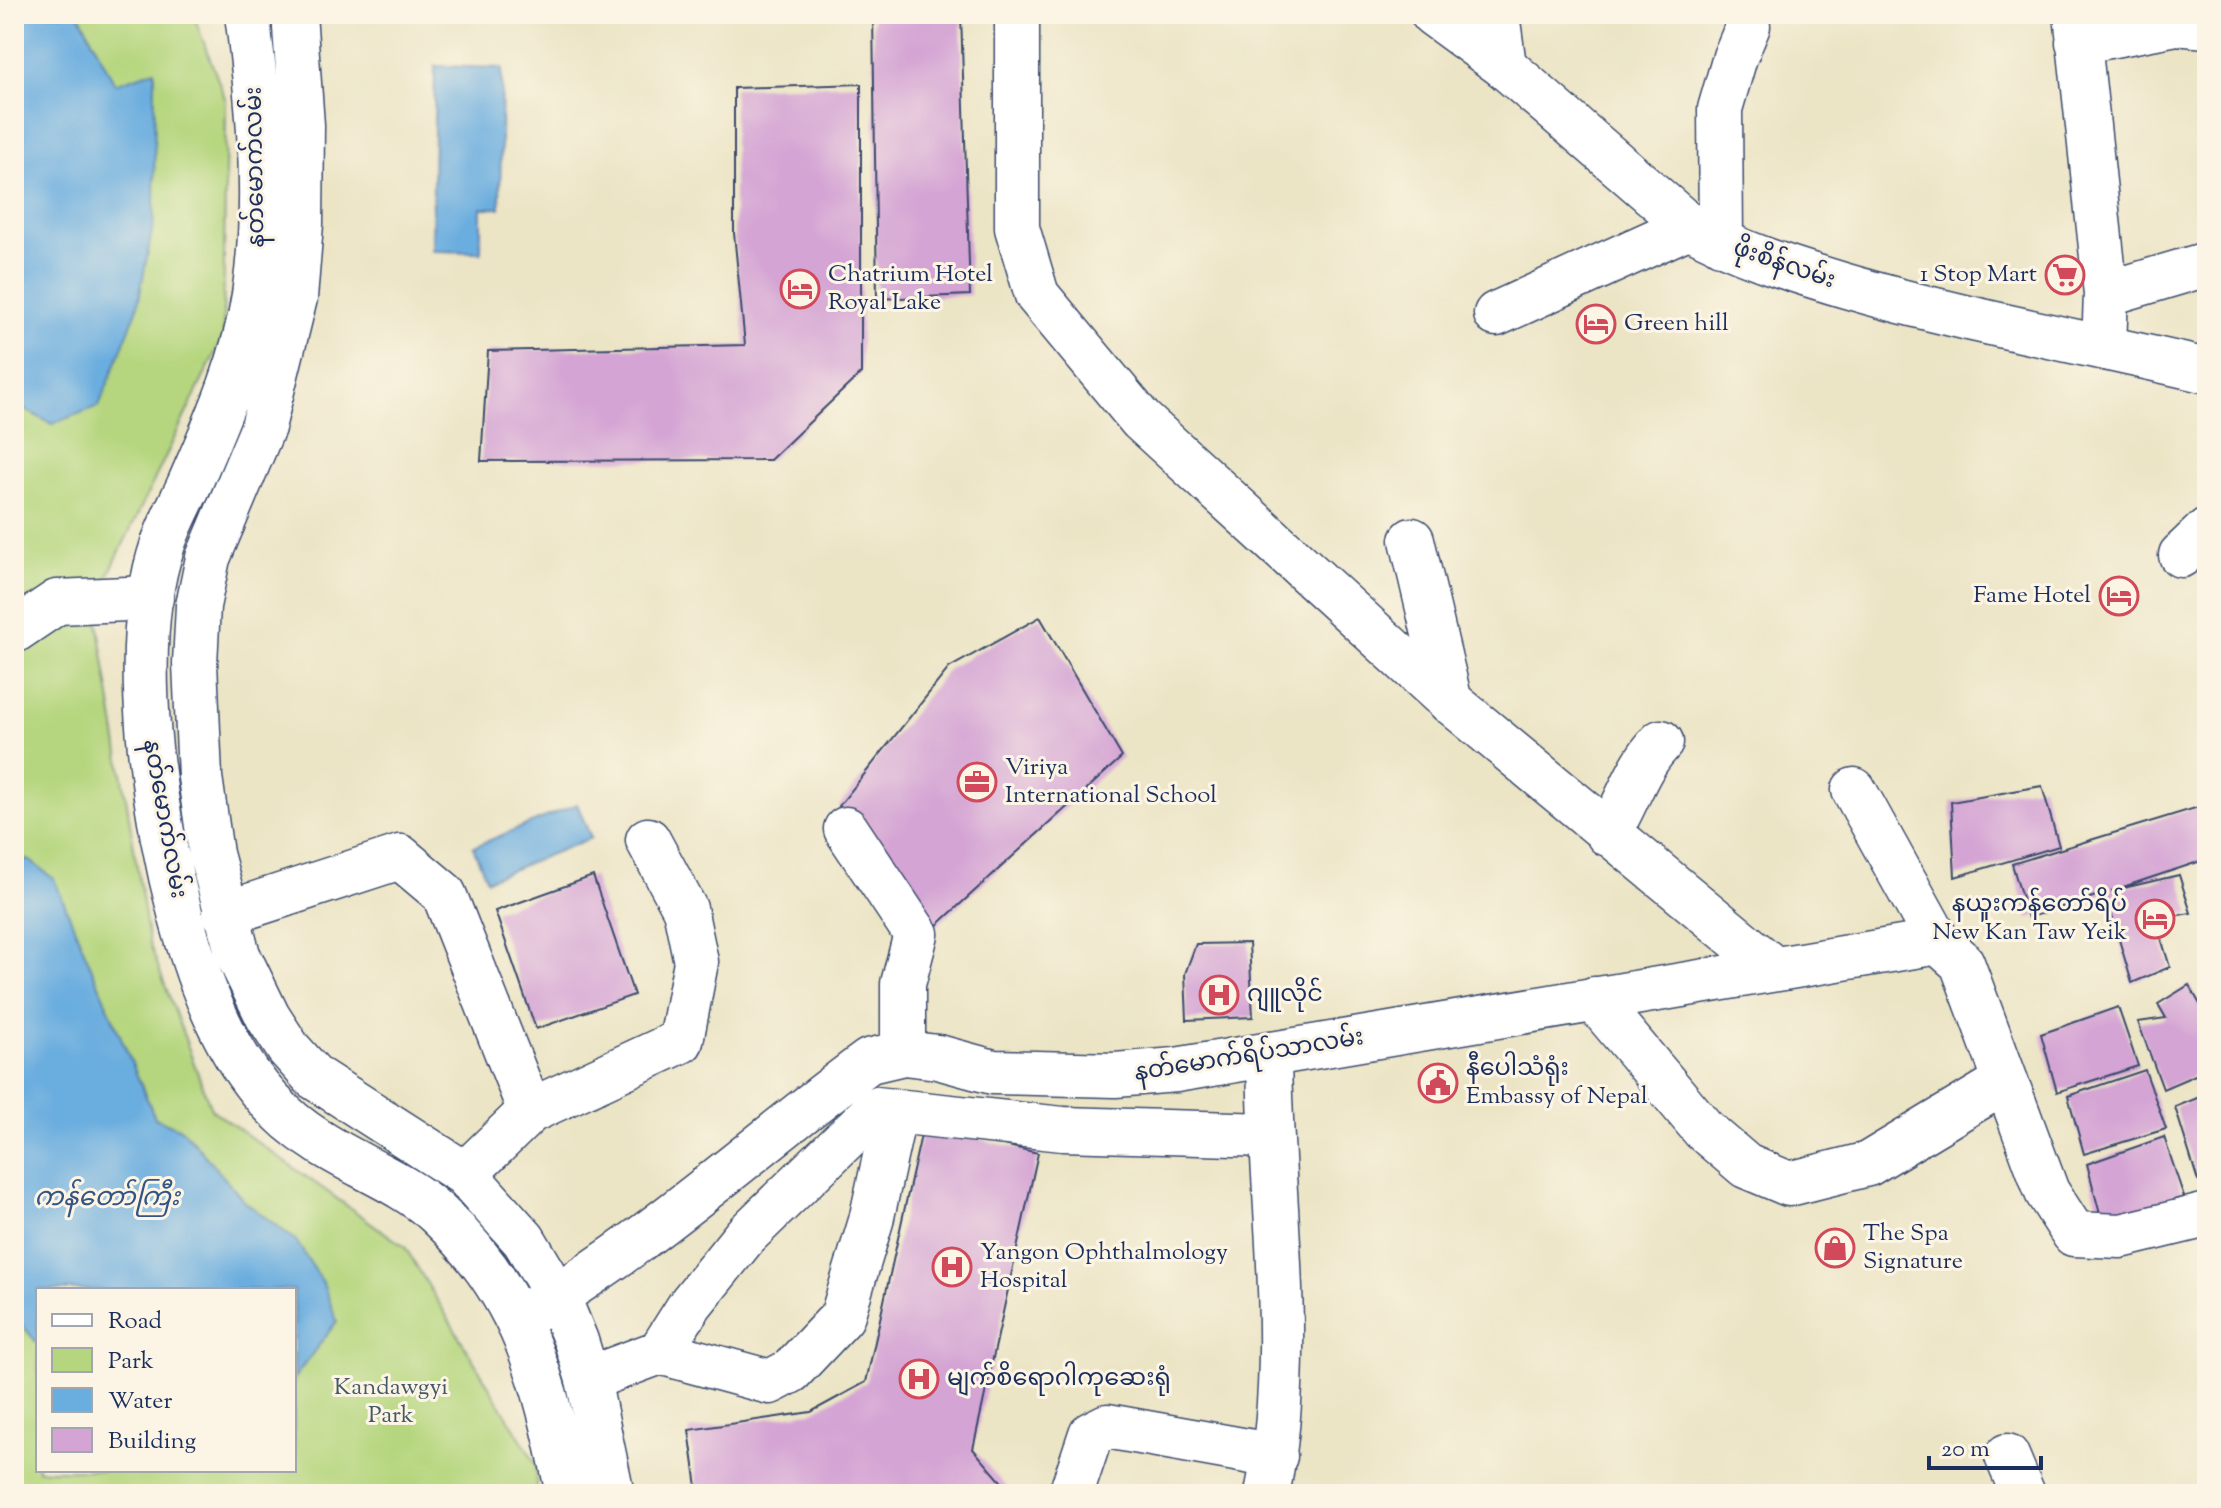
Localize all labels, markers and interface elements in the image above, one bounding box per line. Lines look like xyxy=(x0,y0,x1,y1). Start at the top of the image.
street label: နတ်မောက်လမ်း xyxy=(237,86,274,248)
street label: ဖိုးစိန်လမ်း xyxy=(1728,231,1840,298)
supermarket icon: 1 Stop Mart xyxy=(2044,254,2086,296)
place label: Chatrium Hotel Royal Lake xyxy=(828,258,993,320)
place label: 1 Stop Mart xyxy=(1920,258,2037,292)
hotel icon: Chatrium Hotel Royal Lake xyxy=(779,268,821,310)
hotel icon: Green hill xyxy=(1575,303,1617,345)
place label: Green hill xyxy=(1624,307,1729,341)
hotel icon: Fame Hotel xyxy=(2098,575,2140,617)
place label: Fame Hotel xyxy=(1973,579,2091,613)
street label: နတ်မောက်လမ်း xyxy=(133,737,196,901)
place label: Viriya International School xyxy=(1005,751,1217,813)
office icon: Viriya International School xyxy=(956,761,998,803)
place label: နယူးကန်တော်ရိပ် New Kan Taw Yeik xyxy=(1932,887,2127,950)
hotel icon: နယူးကန်တော်ရိပ် New Kan Taw Yeik xyxy=(2134,898,2176,940)
hospital icon: ဂျူလိုင် xyxy=(1198,974,1240,1016)
place label: ဂျူလိုင် xyxy=(1247,977,1323,1012)
street label: နတ်မောက်ရိပ်သာလမ်း xyxy=(1132,1020,1366,1091)
place label: နီပေါသံရုံး Embassy of Nepal xyxy=(1466,1051,1648,1114)
public building icon: နီပေါသံရုံး Embassy of Nepal xyxy=(1417,1062,1459,1104)
water label: ကန်တော်ကြီး xyxy=(34,1178,182,1218)
place label: The Spa Signature xyxy=(1863,1217,1963,1279)
shop icon: The Spa Signature xyxy=(1814,1227,1856,1269)
place label: Yangon Ophthalmology Hospital xyxy=(980,1236,1228,1298)
hospital icon: Yangon Ophthalmology Hospital xyxy=(931,1246,973,1288)
legend xyxy=(36,1288,296,1472)
text: Road xyxy=(108,1305,162,1339)
text: Park xyxy=(108,1345,154,1379)
hospital icon: မျက်စိရောဂါကုဆေးရုံ xyxy=(898,1358,940,1400)
place label: မျက်စိရောဂါကုဆေးရုံ xyxy=(947,1361,1171,1396)
park label: Kandawgyi Park xyxy=(334,1371,448,1433)
text: Water xyxy=(108,1385,172,1419)
scale bar xyxy=(1929,1420,2041,1470)
text: Building xyxy=(108,1425,197,1459)
text: 20 m xyxy=(1941,1433,1990,1467)

